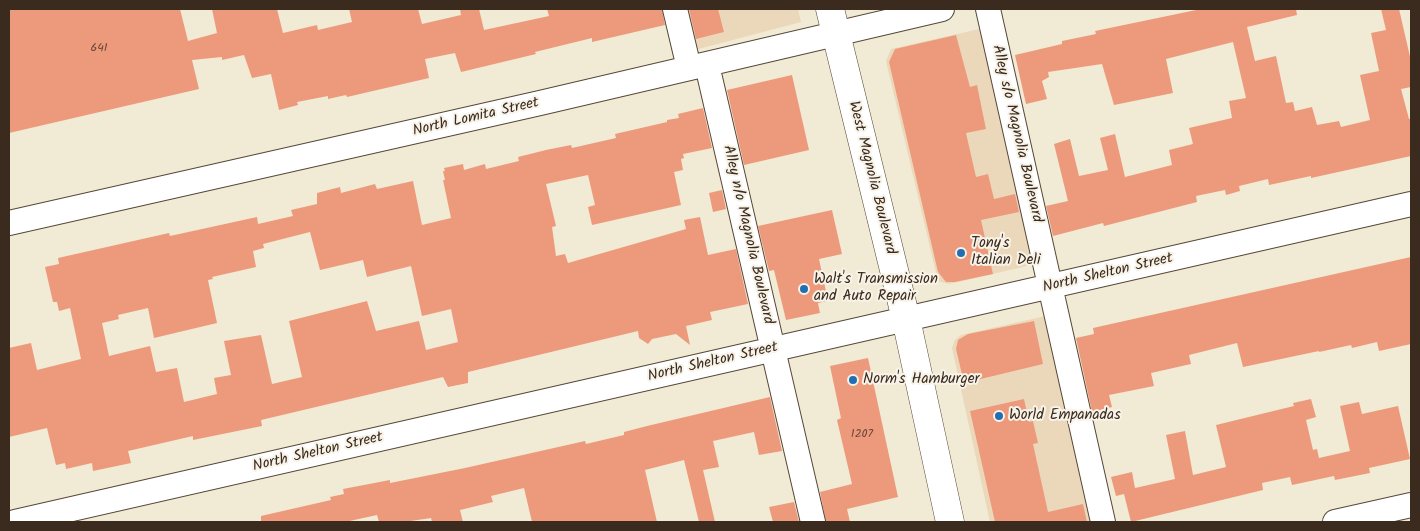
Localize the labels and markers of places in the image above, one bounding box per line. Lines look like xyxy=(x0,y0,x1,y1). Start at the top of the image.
place label: Tony's Italian Deli xyxy=(971,235,1040,270)
marker: Tony's Italian Deli xyxy=(955,247,967,259)
place label: Walt's Transmission and Auto Repair xyxy=(814,271,938,306)
marker: Walt's Transmission and Auto Repair xyxy=(798,283,810,295)
place label: Norm's Hamburger xyxy=(863,371,979,389)
marker: Norm's Hamburger xyxy=(847,374,859,386)
place label: World Empanadas xyxy=(1009,407,1121,425)
marker: World Empanadas xyxy=(993,410,1005,422)

